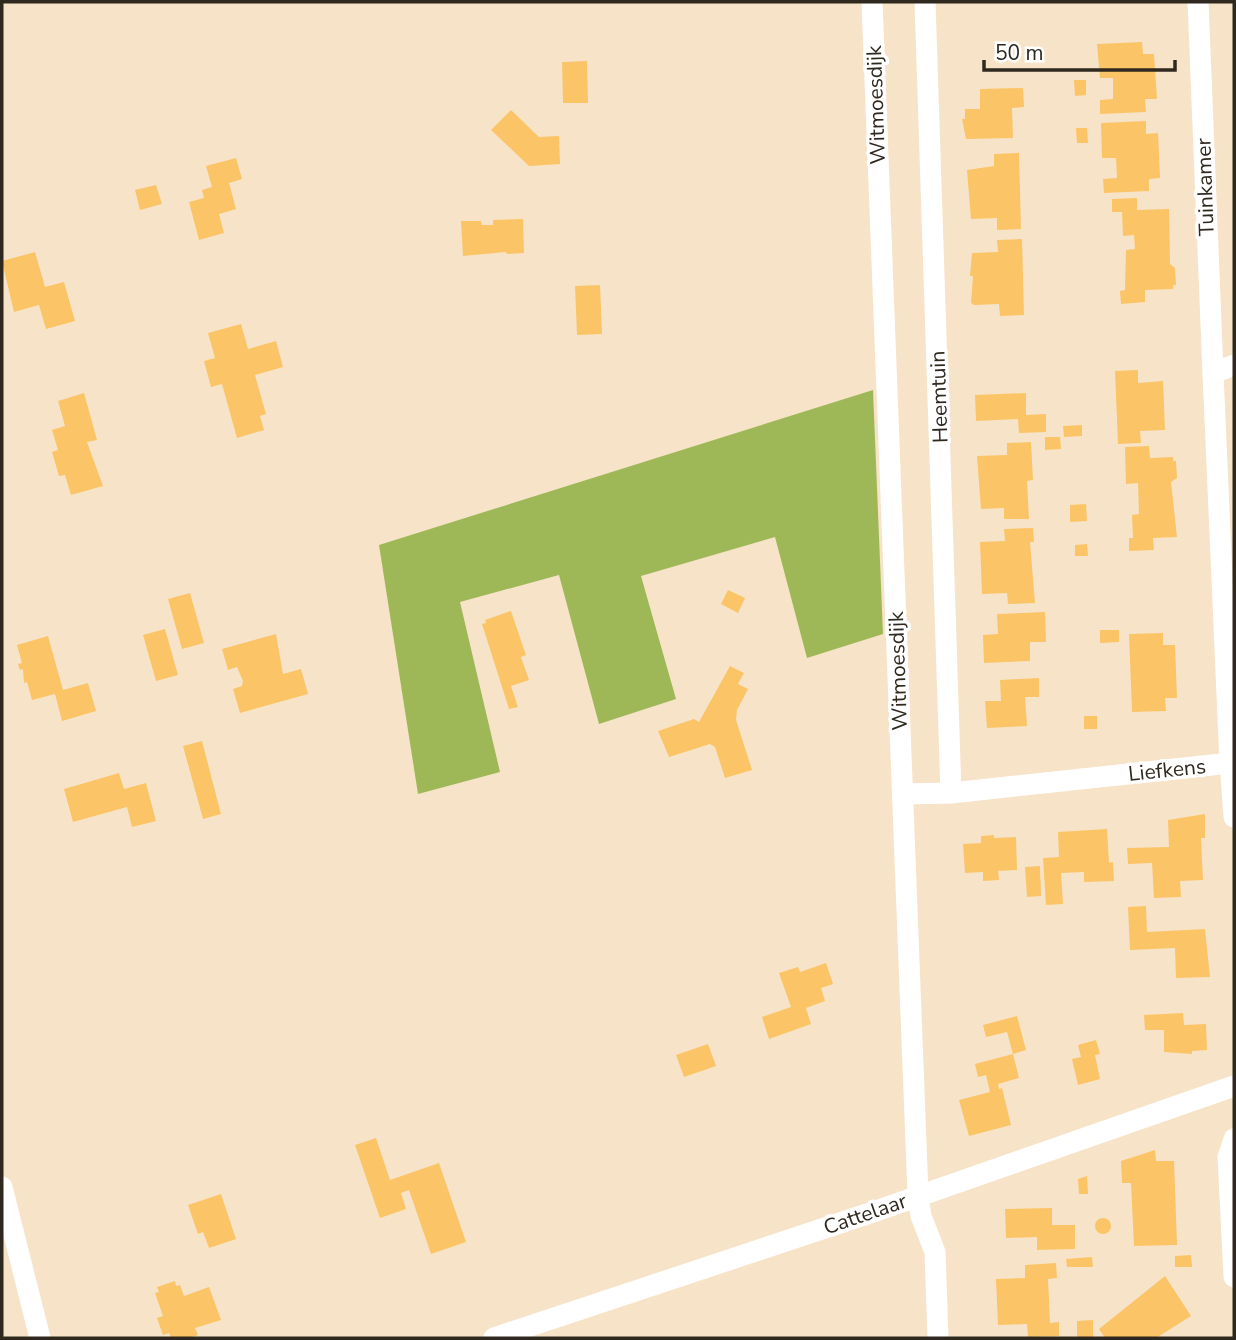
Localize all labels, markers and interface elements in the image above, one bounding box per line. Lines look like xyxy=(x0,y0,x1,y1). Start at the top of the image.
scale bar xyxy=(984,28,1175,72)
text: 50 m xyxy=(995,39,1044,67)
street label: Witmoesdijk xyxy=(860,45,892,165)
street label: Tuinkamer xyxy=(1189,137,1221,236)
street label: Heemtuin xyxy=(923,350,955,444)
street label: Witmoesdijk xyxy=(882,611,914,731)
street label: Liefkens xyxy=(1127,752,1207,788)
street label: Cattelaar xyxy=(820,1187,911,1241)

